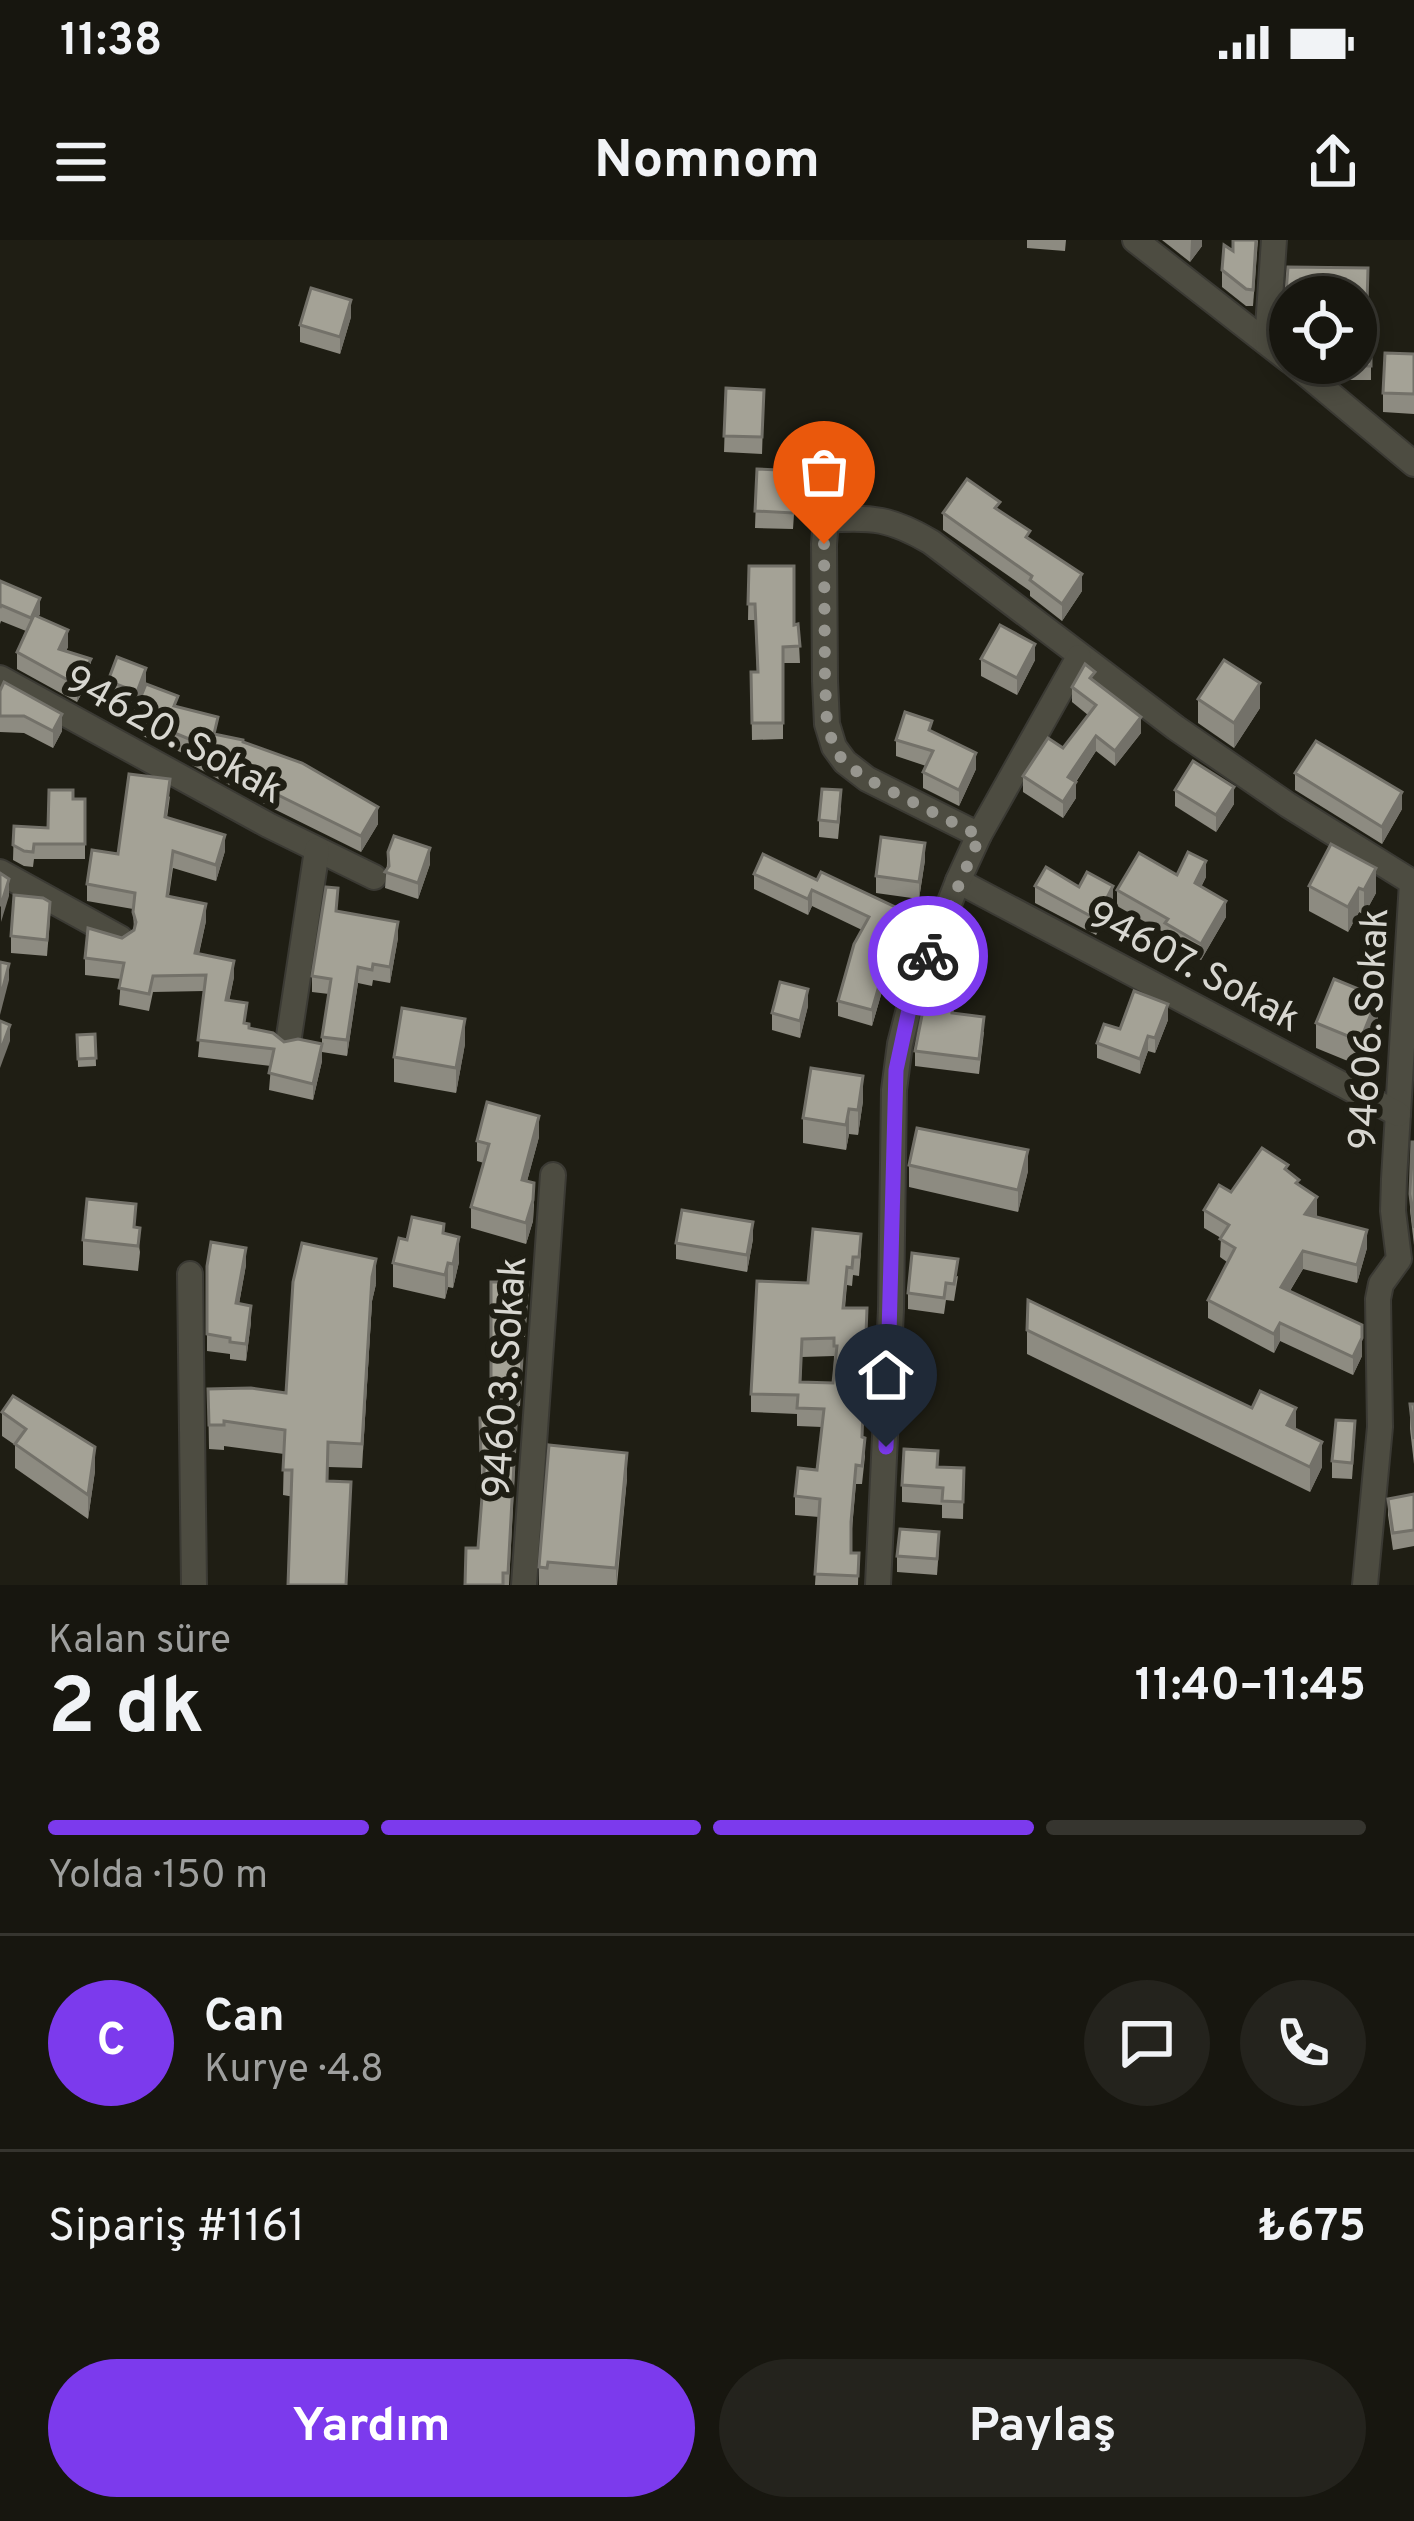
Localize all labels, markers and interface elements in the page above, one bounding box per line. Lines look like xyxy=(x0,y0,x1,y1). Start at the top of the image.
text: 11:38 xyxy=(60,14,162,71)
text: Nomnom xyxy=(594,128,820,197)
icon: menu xyxy=(48,129,114,195)
icon: share xyxy=(1300,129,1366,195)
map controls xyxy=(1269,276,1377,384)
button: locate xyxy=(1269,276,1377,384)
pin xyxy=(773,421,875,544)
icon: bag xyxy=(791,439,857,505)
street label: 94620. Sokak xyxy=(55,657,291,817)
street label: 94607. Sokak xyxy=(1078,892,1308,1046)
courier xyxy=(868,896,988,1016)
street label: 94606. Sokak xyxy=(1341,907,1402,1152)
icon: bike xyxy=(895,923,961,989)
street label: 94603. Sokak xyxy=(475,1255,540,1500)
pin xyxy=(835,1324,937,1447)
icon: home xyxy=(853,1342,919,1408)
text: Kalan süre xyxy=(48,1618,231,1667)
text: 11:40–11:45 xyxy=(1135,1659,1366,1716)
text: 2 dk xyxy=(48,1662,204,1761)
text: Yolda · 150 m xyxy=(48,1853,268,1902)
button: chat xyxy=(1084,1980,1210,2106)
button: phone xyxy=(1240,1980,1366,2106)
text: Can xyxy=(204,1990,285,2047)
text: C xyxy=(97,2014,125,2071)
text: Kurye · 4.8 xyxy=(204,2047,384,2096)
text: Sipariş #1161 xyxy=(48,2200,305,2257)
text: ₺675 xyxy=(1257,2200,1366,2257)
button: Yardım xyxy=(48,2359,695,2497)
button: Paylaş xyxy=(719,2359,1366,2497)

